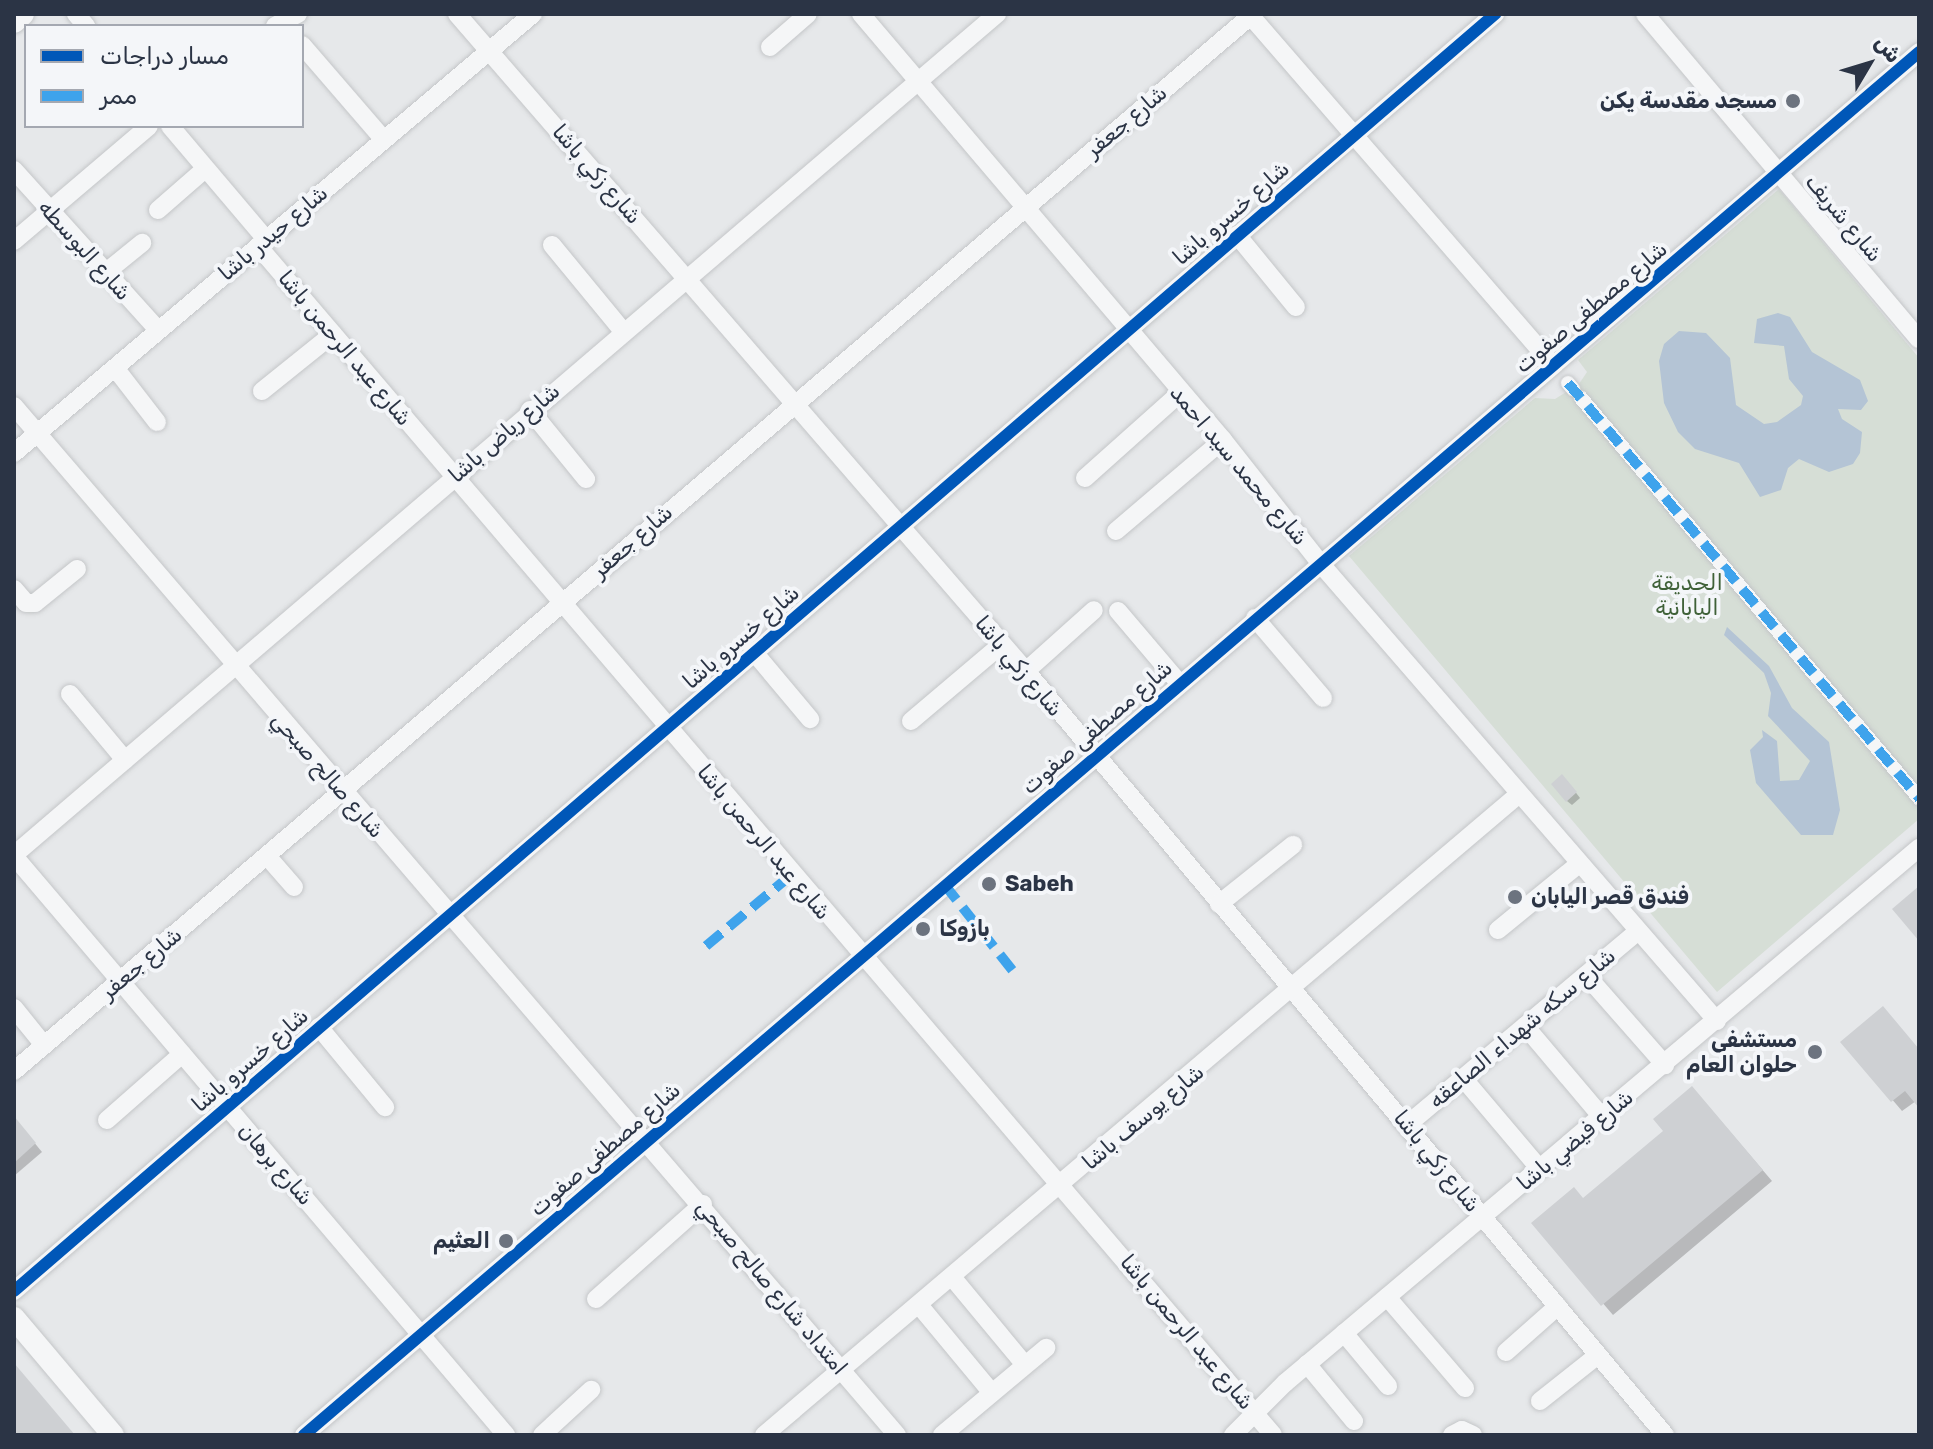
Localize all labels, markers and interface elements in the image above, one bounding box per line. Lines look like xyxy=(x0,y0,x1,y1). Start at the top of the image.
legend xyxy=(24,24,304,128)
north arrow xyxy=(1829,24,1909,104)
text: ش xyxy=(1869,30,1908,68)
text: مسار دراجات xyxy=(100,42,229,70)
street label: شارع جعفر xyxy=(1080,79,1172,163)
text: ممر xyxy=(100,82,137,110)
place label: مسجد مقدسة يكن xyxy=(1600,88,1777,114)
marker: مسجد مقدسة يكن xyxy=(1784,92,1802,110)
street label: شارع زكي باشا xyxy=(547,119,647,229)
street label: شارع خسرو باشا xyxy=(1167,155,1295,271)
street label: شارع شريف xyxy=(1800,169,1888,267)
street label: شارع حيدر باشا xyxy=(213,180,333,286)
street label: شارع البوسطه xyxy=(33,194,137,306)
street label: شارع مصطفى صفوت xyxy=(1509,236,1673,378)
street label: شارع عبد الرحمن باشا xyxy=(272,265,418,431)
street label: شارع رياض باشا xyxy=(443,378,565,488)
street label: شارع محمد سيد احمد xyxy=(1164,379,1314,551)
street label: شارع جعفر xyxy=(586,499,678,583)
park label: الحديقة اليابانية xyxy=(1651,569,1723,620)
street label: شارع خسرو باشا xyxy=(677,579,805,695)
street label: شارع زكي باشا xyxy=(969,610,1069,722)
street label: شارع مصطفى صفوت xyxy=(1016,654,1178,800)
street label: شارع صالح صبحي xyxy=(266,707,390,843)
street label: شارع عبد الرحمن باشا xyxy=(691,759,837,925)
place label: Sabeh xyxy=(1005,871,1074,897)
marker: Sabeh xyxy=(980,875,998,893)
place label: فندق قصر اليابان xyxy=(1531,884,1689,910)
marker: فندق قصر اليابان xyxy=(1506,888,1524,906)
place label: بازوكا xyxy=(939,916,990,942)
marker: بازوكا xyxy=(914,920,932,938)
street label: شارع جعفر xyxy=(95,921,187,1005)
street label: شارع سكه شهداء الصاعقه xyxy=(1423,942,1621,1114)
street label: شارع خسرو باشا xyxy=(186,1002,314,1118)
place label: مستشفى حلوان العام xyxy=(1686,1026,1797,1078)
marker: مستشفى حلوان العام xyxy=(1804,1041,1826,1063)
street label: شارع يوسف باشا xyxy=(1077,1058,1209,1176)
street label: شارع مصطفى صفوت xyxy=(524,1076,686,1222)
street label: شارع فيضي باشا xyxy=(1512,1084,1638,1196)
street label: شارع زكي باشا xyxy=(1388,1105,1486,1217)
street label: شارع برهان xyxy=(233,1117,319,1211)
street label: امتداد شارع صالح صبحي xyxy=(691,1194,853,1380)
place label: العثيم xyxy=(433,1228,490,1254)
marker: العثيم xyxy=(497,1232,515,1250)
street label: شارع عبد الرحمن باشا xyxy=(1114,1249,1260,1415)

